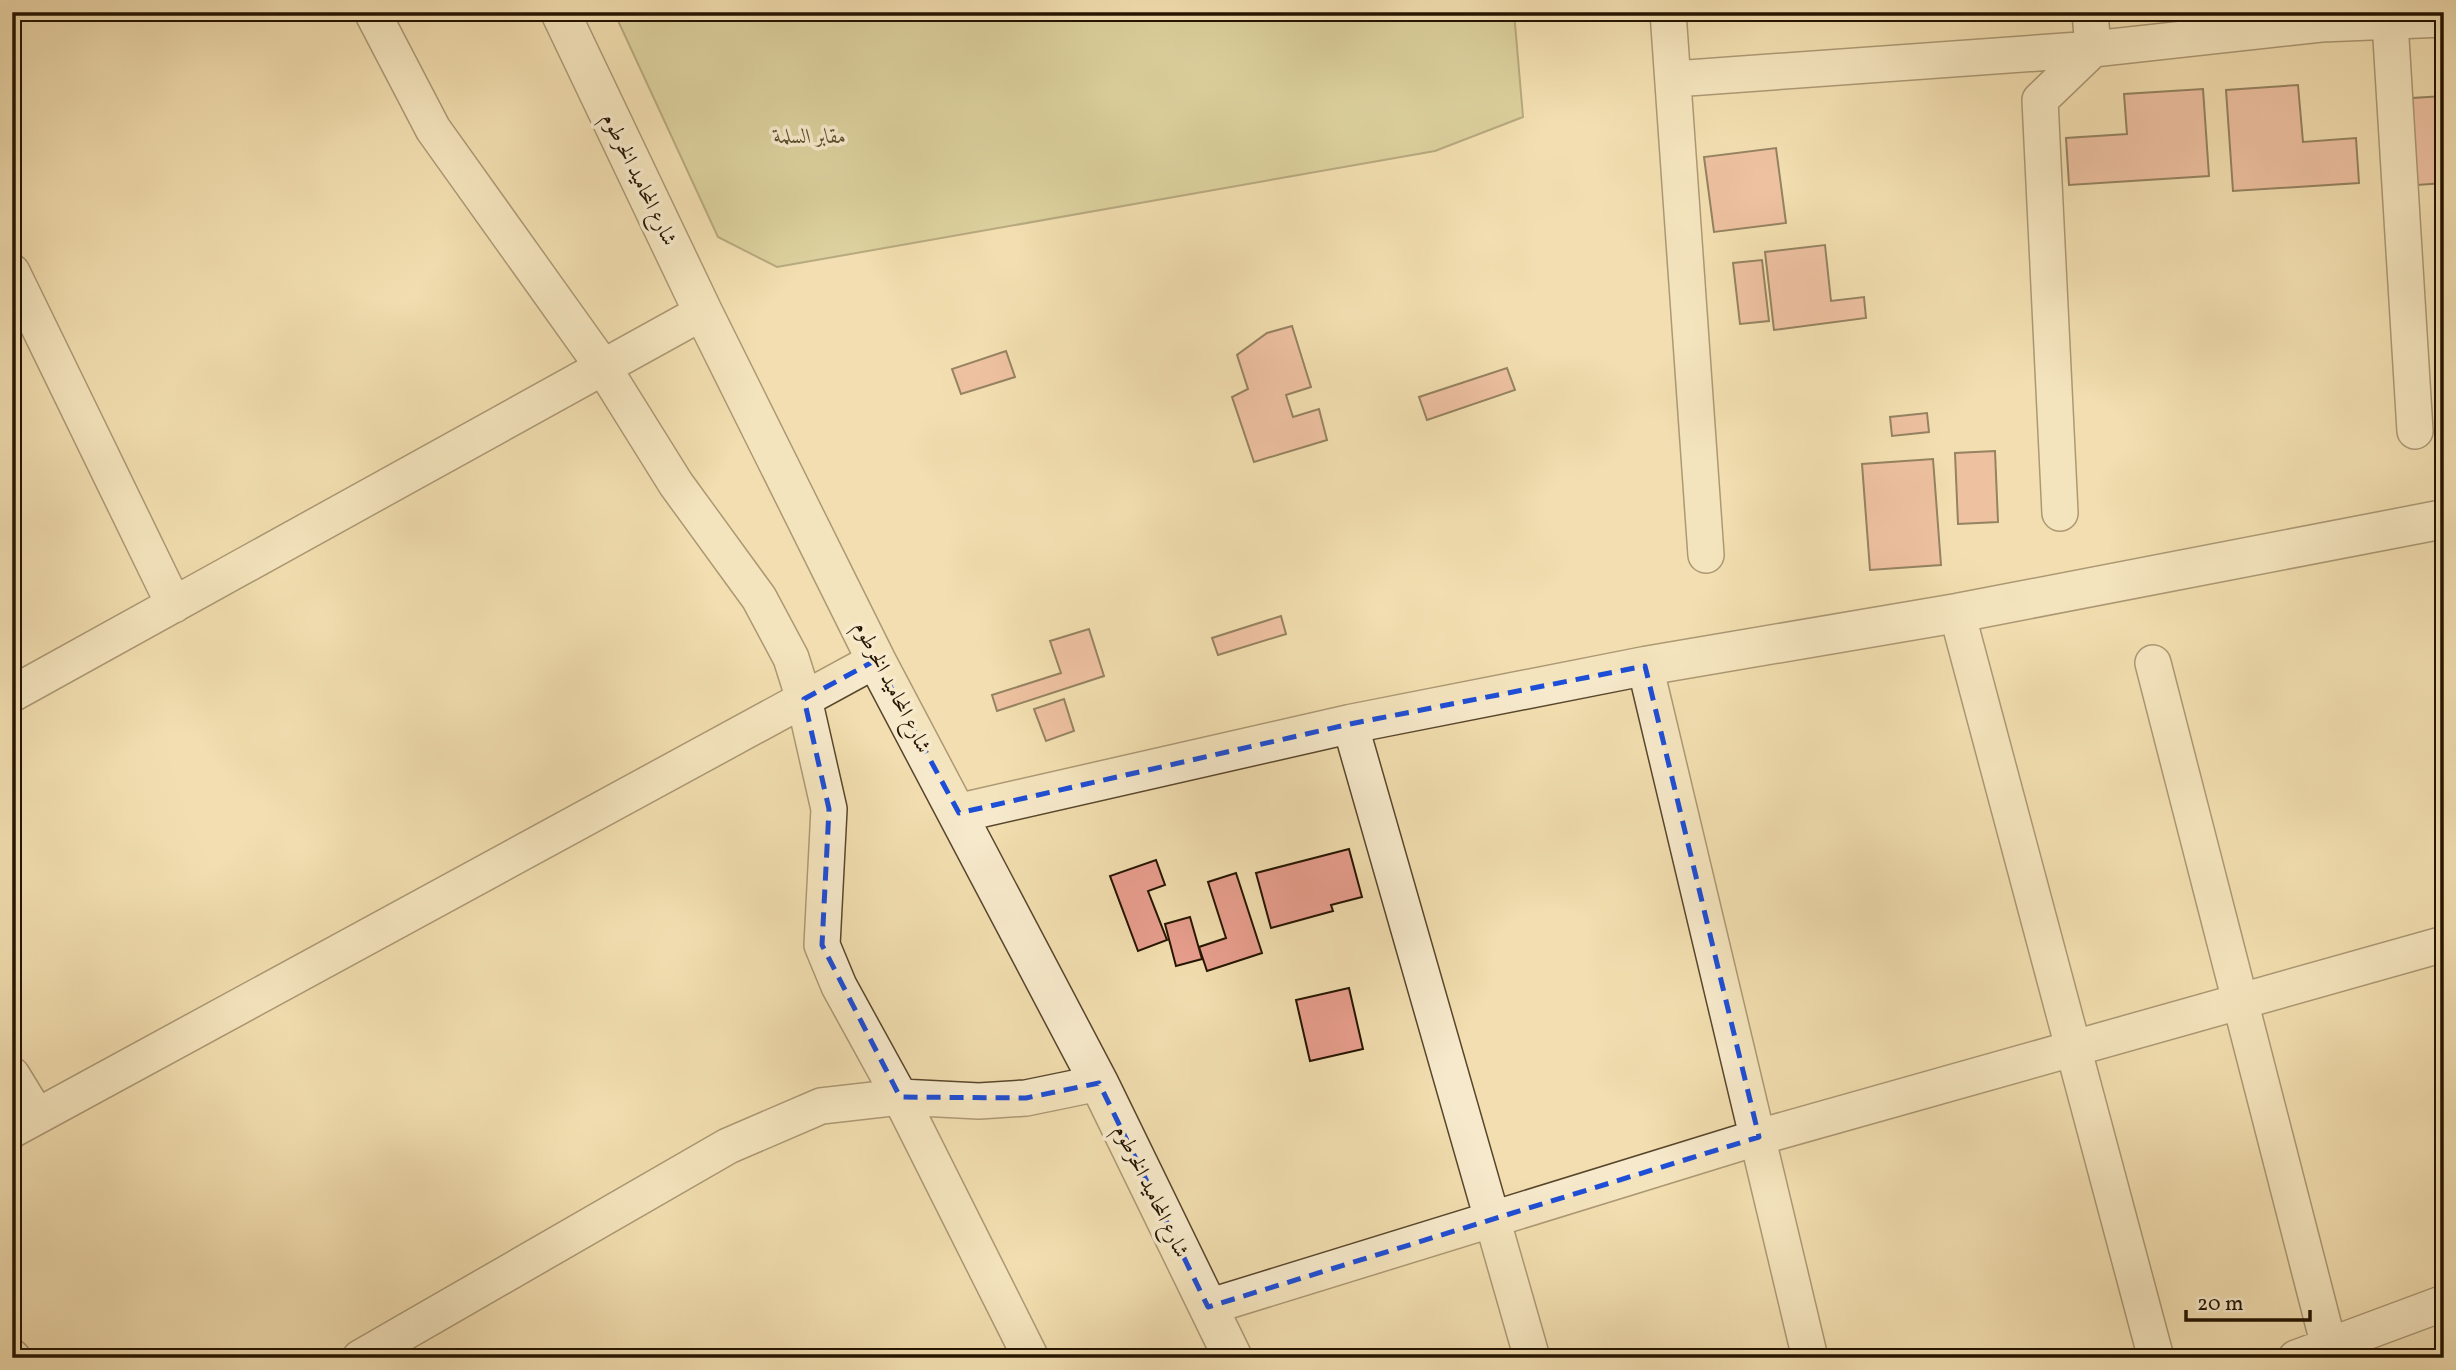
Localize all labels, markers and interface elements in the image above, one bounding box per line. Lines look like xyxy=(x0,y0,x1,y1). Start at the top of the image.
street label: شارع المحاميد الخرطوم xyxy=(592,108,683,252)
park label: مقابر السلمة xyxy=(772,123,846,152)
street label: شارع المحاميد الخرطوم xyxy=(844,617,937,759)
street label: شارع المحاميد الخرطوم xyxy=(1104,1120,1195,1264)
scale bar xyxy=(2186,1279,2311,1323)
text: 20 m xyxy=(2197,1290,2243,1319)

